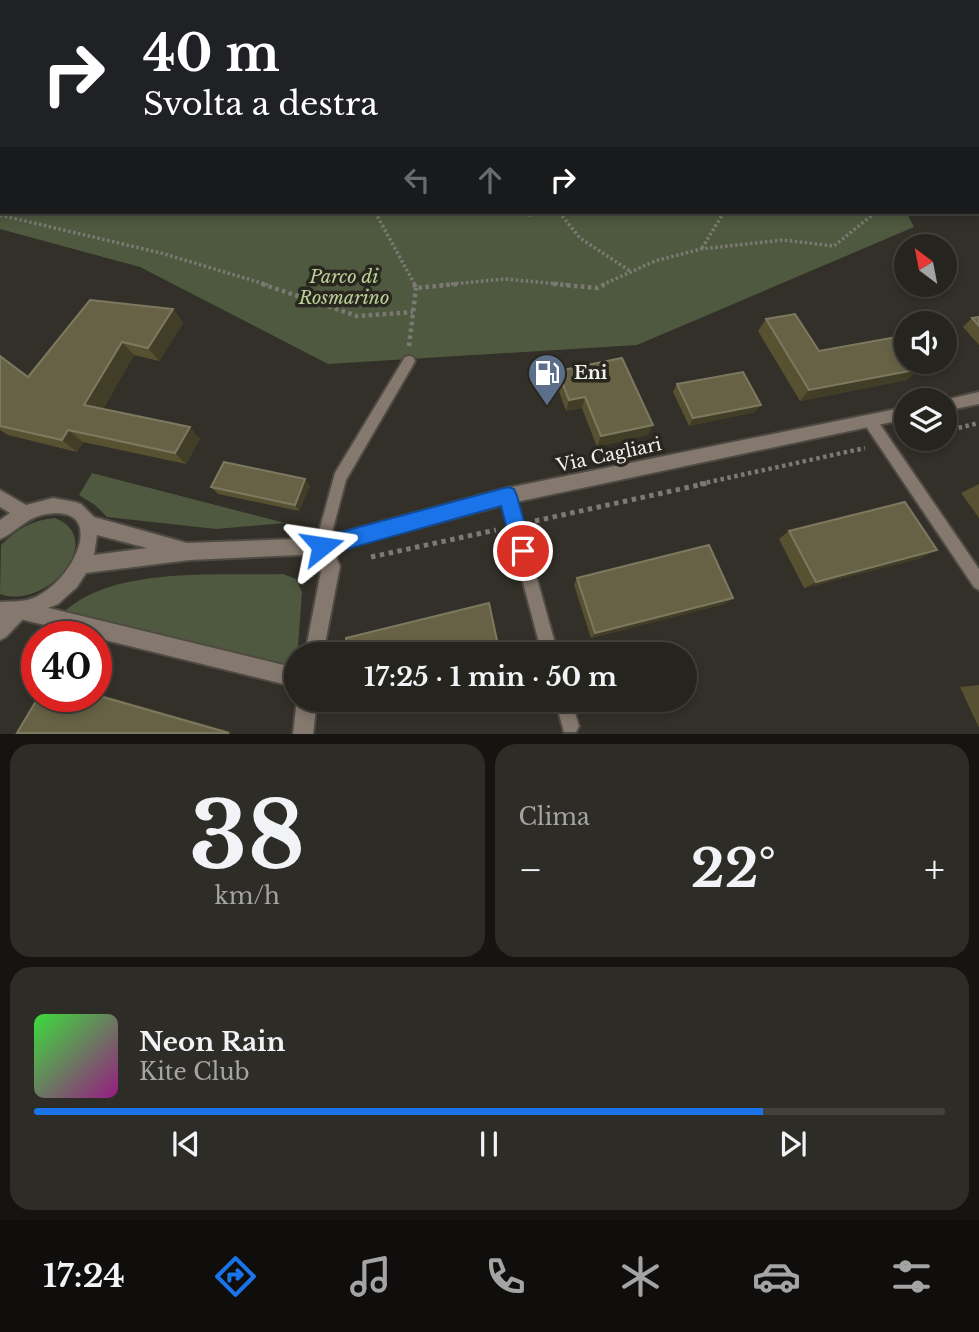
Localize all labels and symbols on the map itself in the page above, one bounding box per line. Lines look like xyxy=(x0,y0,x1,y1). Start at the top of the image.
north arrow xyxy=(894,234,957,298)
park label: Parco di Rosmarino xyxy=(298,266,389,309)
fuel station icon: Eni xyxy=(526,352,568,407)
place label: Eni xyxy=(574,362,608,384)
street label: Via Cagliari xyxy=(553,433,664,477)
position arrow xyxy=(285,509,359,583)
pin xyxy=(493,521,553,581)
speed limit sign: 40 xyxy=(21,621,112,712)

